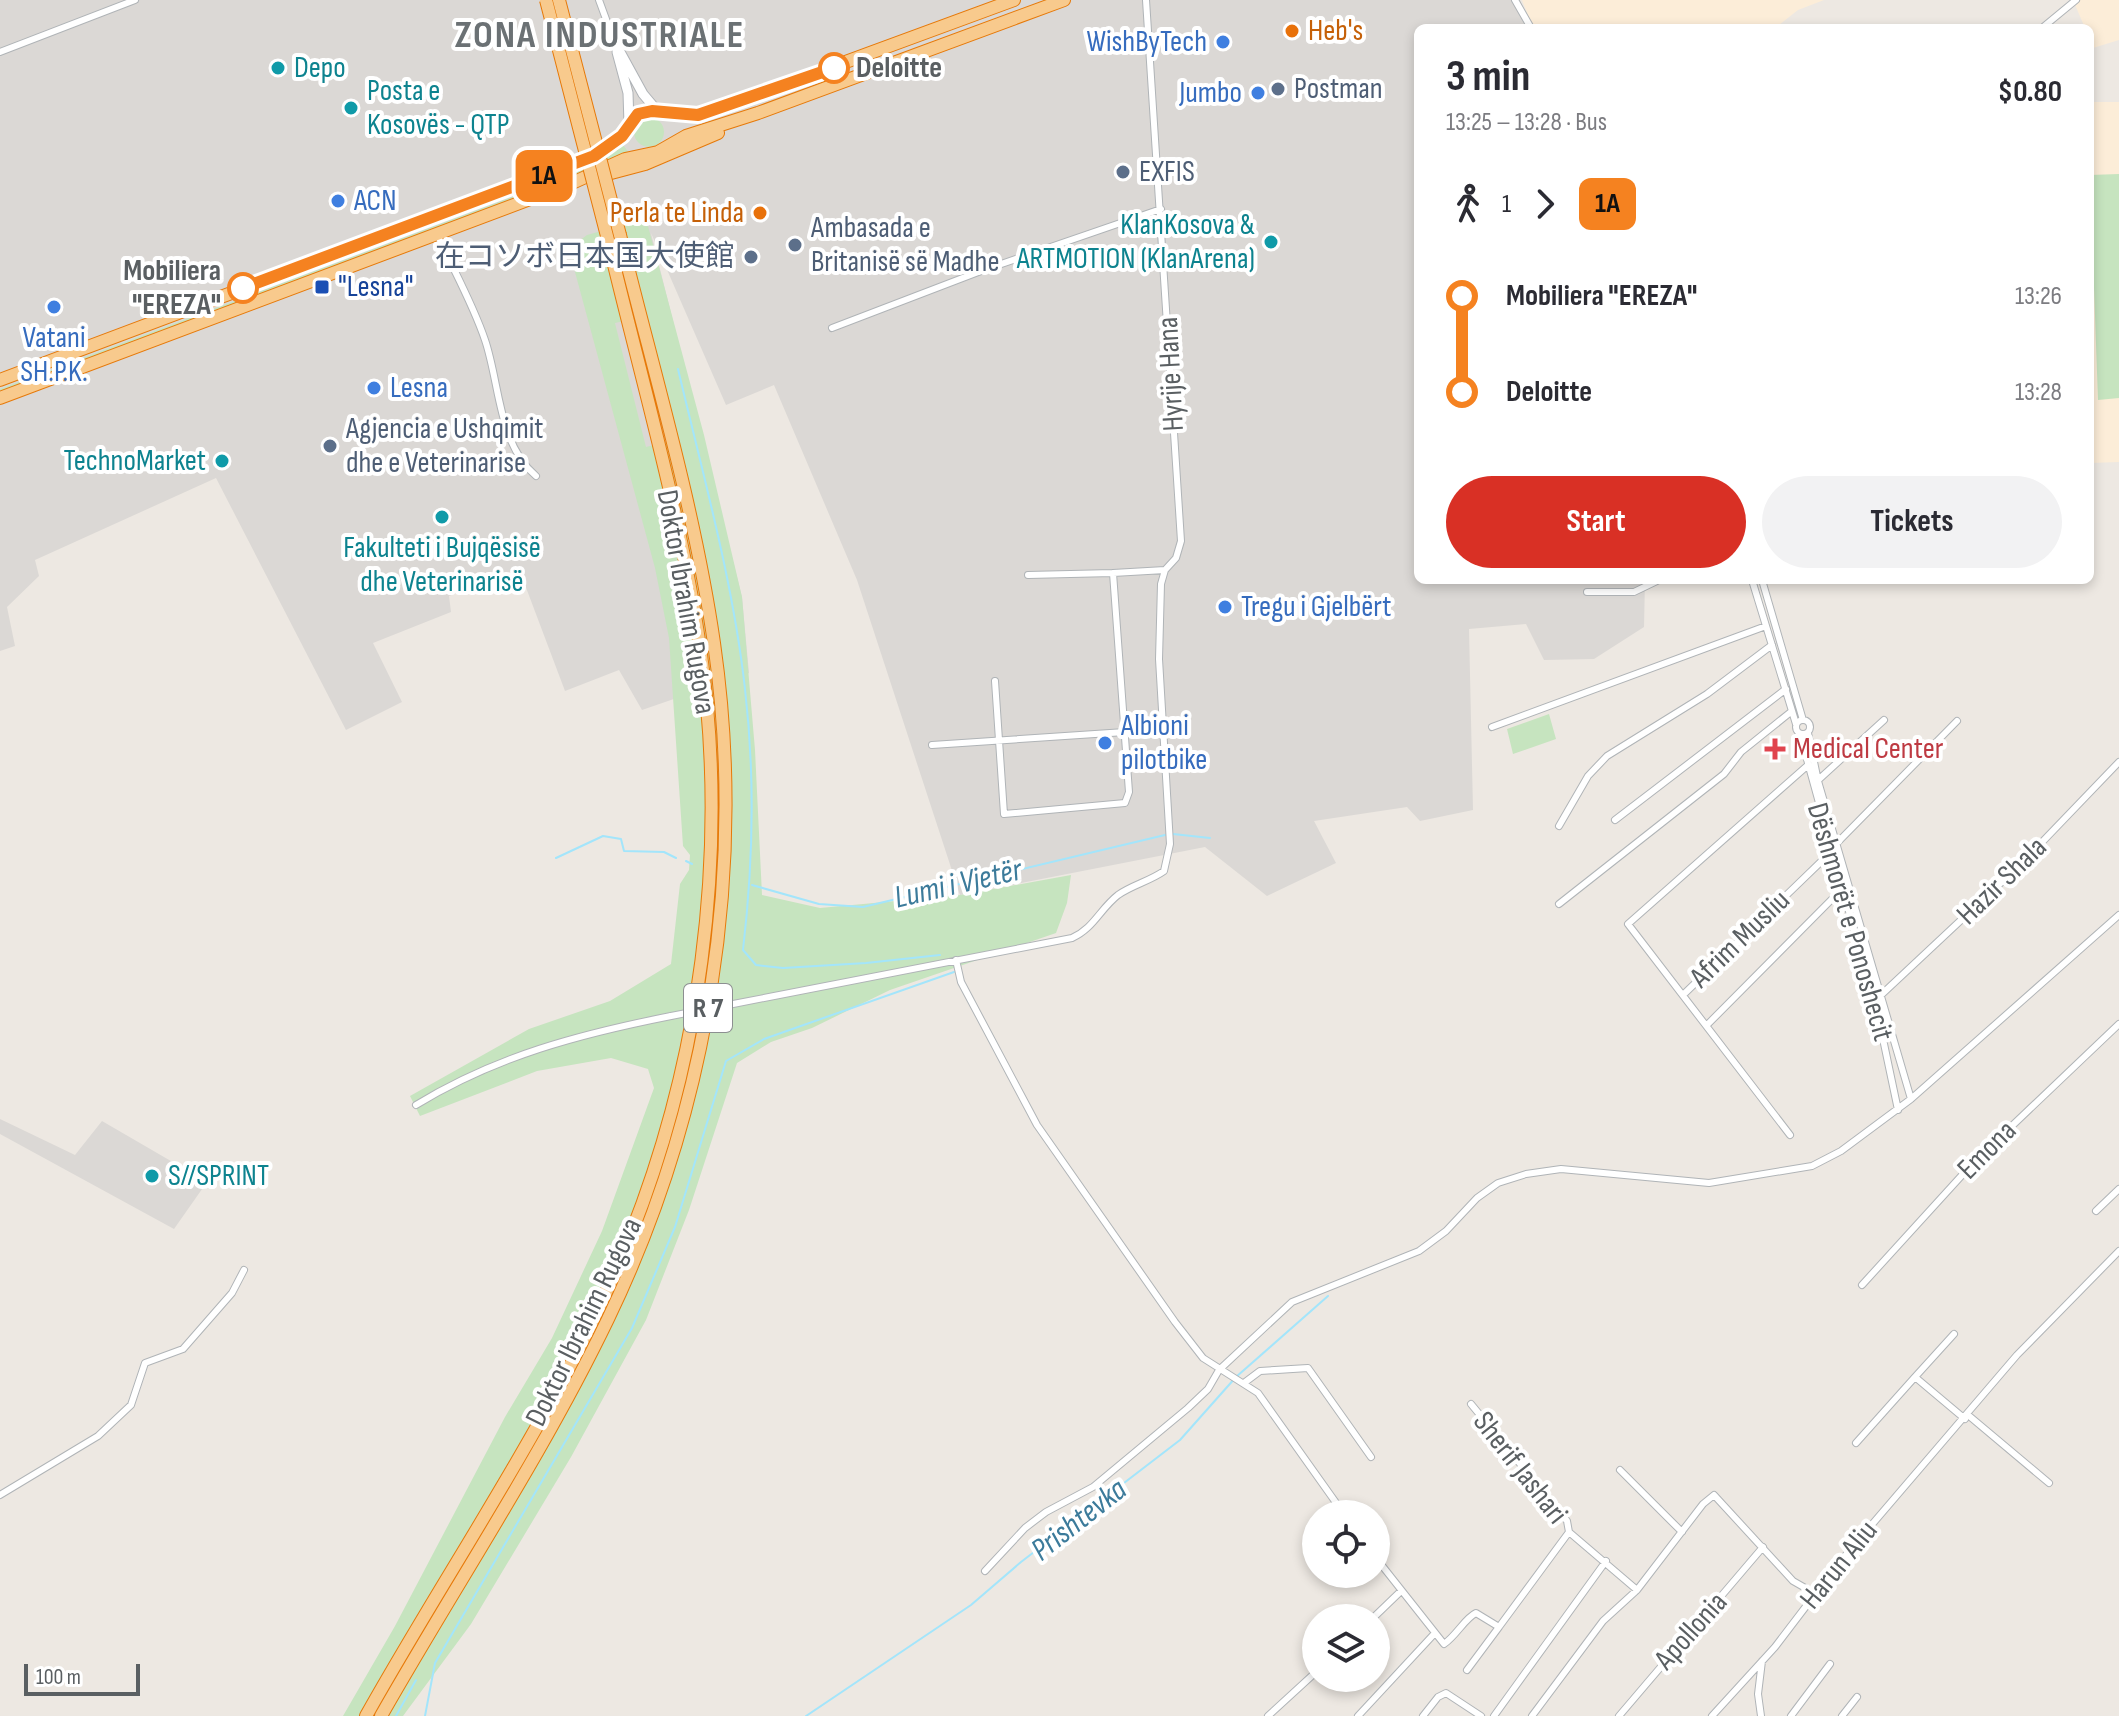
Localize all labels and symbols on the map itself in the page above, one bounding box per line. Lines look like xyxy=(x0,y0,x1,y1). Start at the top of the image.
district label: ZONA INDUSTRIALE xyxy=(455,13,745,58)
place label: Heb's xyxy=(1308,13,1363,49)
marker: Heb's xyxy=(1283,22,1301,40)
place label: WishByTech xyxy=(1086,24,1207,60)
marker: WishByTech xyxy=(1214,33,1232,51)
place label: Depo xyxy=(294,50,346,86)
place label: Deloitte xyxy=(856,50,942,86)
marker: Deloitte xyxy=(819,53,849,83)
marker: Depo xyxy=(269,59,287,77)
place label: Postman xyxy=(1294,71,1383,107)
place label: Posta e Kosovës - QTP xyxy=(367,73,509,143)
place label: Jumbo xyxy=(1178,75,1242,111)
marker: Postman xyxy=(1269,80,1287,98)
marker: Jumbo xyxy=(1249,84,1267,102)
marker: Posta e Kosovës - QTP xyxy=(342,99,360,117)
line badge: 1A xyxy=(508,150,580,202)
place label: EXFIS xyxy=(1139,154,1195,190)
marker: EXFIS xyxy=(1114,163,1132,181)
place label: ACN xyxy=(353,183,396,219)
marker: ACN xyxy=(329,192,347,210)
place label: Perla te Linda xyxy=(610,195,744,231)
marker: Perla te Linda xyxy=(751,204,769,222)
place label: KlanKosova & ARTMOTION (KlanArena) xyxy=(1016,207,1255,277)
place label: Ambasada e Britanisë së Madhe xyxy=(810,210,1000,280)
marker: KlanKosova & ARTMOTION (KlanArena) xyxy=(1262,233,1280,251)
marker: Ambasada e Britanisë së Madhe xyxy=(786,236,804,254)
place label: 在コソボ日本国大使館 xyxy=(435,239,735,275)
marker: 在コソボ日本国大使館 xyxy=(742,248,760,266)
place label: Mobiliera "EREZA" xyxy=(123,253,221,323)
place label: "Lesna" xyxy=(338,269,414,305)
marker: Mobiliera "EREZA" xyxy=(228,273,258,303)
marker: "Lesna" xyxy=(313,278,331,296)
marker: Vatani SH.P.K. xyxy=(45,298,63,316)
street label: Hyrije Hana xyxy=(1150,316,1192,432)
place label: Vatani SH.P.K. xyxy=(20,320,88,390)
place label: Lesna xyxy=(390,370,448,406)
marker: Lesna xyxy=(365,379,383,397)
place label: Agjencia e Ushqimit dhe e Veterinarise xyxy=(345,411,543,481)
marker: Agjencia e Ushqimit dhe e Veterinarise xyxy=(321,437,339,455)
place label: TechnoMarket xyxy=(64,443,206,479)
marker: TechnoMarket xyxy=(213,452,231,470)
street label: Doktor Ibrahim Rugova xyxy=(649,487,723,717)
marker: Fakulteti i Bujqësisë dhe Veterinarisë xyxy=(433,508,451,526)
place label: Fakulteti i Bujqësisë dhe Veterinarisë xyxy=(343,530,541,600)
place label: Tregu i Gjelbërt xyxy=(1241,589,1391,625)
marker: Tregu i Gjelbërt xyxy=(1216,598,1234,616)
place label: Albioni pilotbike xyxy=(1120,708,1207,778)
place label: Medical Center xyxy=(1793,731,1944,767)
marker: Albioni pilotbike xyxy=(1096,734,1114,752)
marker: Medical Center xyxy=(1764,738,1786,760)
street label: Dëshmorët e Ponoshecit xyxy=(1799,799,1901,1045)
street label: Hazir Shala xyxy=(1950,830,2054,932)
water label: Lumi i Vjetër xyxy=(891,850,1026,918)
street label: Afrim Musliu xyxy=(1682,883,1798,996)
road number: R 7 xyxy=(684,984,732,1032)
street label: Emona xyxy=(1950,1113,2024,1187)
place label: S//SPRINT xyxy=(168,1158,269,1194)
marker: S//SPRINT xyxy=(143,1167,161,1185)
street label: Doktor Ibrahim Rugova xyxy=(518,1212,650,1432)
street label: Sherif Jashari xyxy=(1465,1405,1575,1531)
water label: Prishtevka xyxy=(1023,1470,1135,1570)
street label: Harun Aliu xyxy=(1793,1514,1885,1616)
street label: Apollonia xyxy=(1646,1585,1735,1678)
scale bar xyxy=(24,1660,140,1696)

